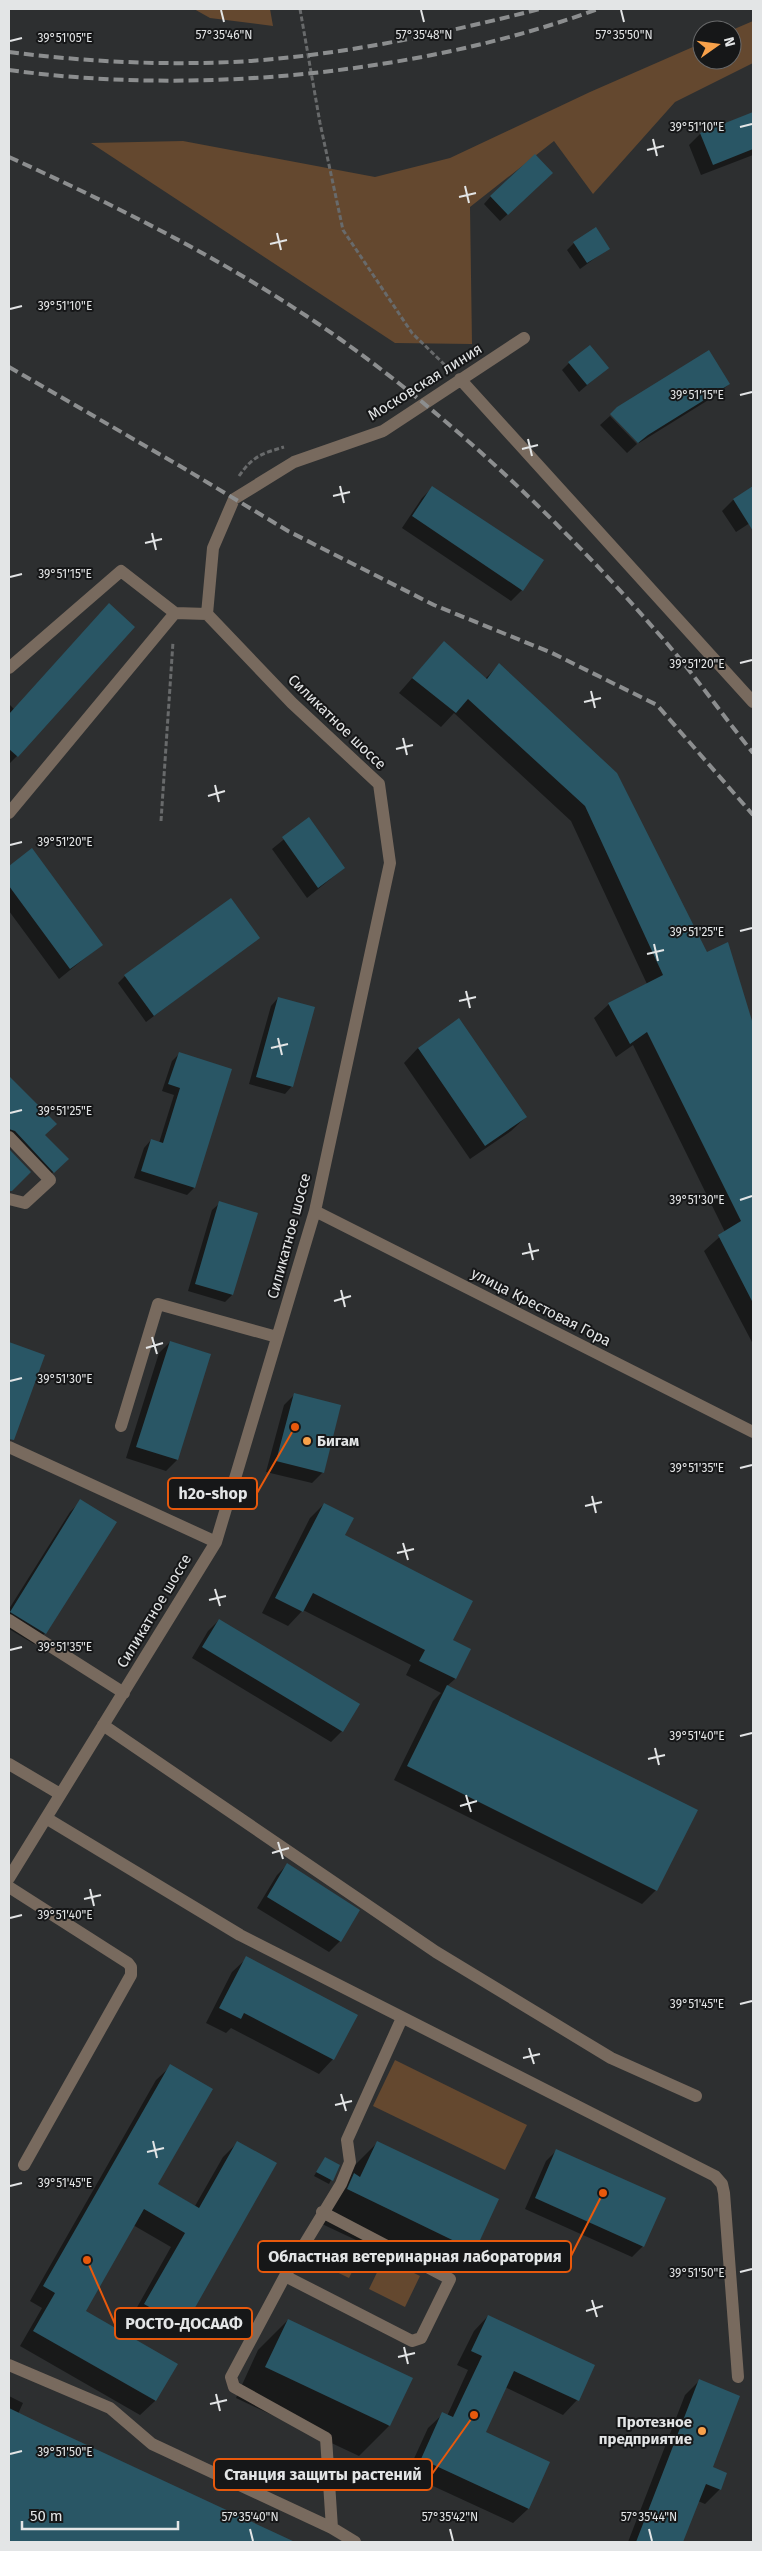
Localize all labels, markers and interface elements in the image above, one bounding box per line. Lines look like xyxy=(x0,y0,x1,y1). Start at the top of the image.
north arrow xyxy=(692,20,742,70)
text: 57°35'46"N xyxy=(196,28,252,42)
text: 57°35'48"N xyxy=(395,28,453,42)
text: 57°35'50"N xyxy=(595,28,653,42)
text: 39°51'05"E xyxy=(37,31,93,45)
text: N xyxy=(720,35,739,49)
text: 39°51'10"E xyxy=(670,120,724,134)
text: 39°51'10"E xyxy=(38,299,92,313)
street label: Московская линия xyxy=(365,340,485,424)
text: 39°51'15"E xyxy=(670,388,724,402)
text: 39°51'15"E xyxy=(38,567,92,581)
text: 39°51'20"E xyxy=(669,657,725,671)
street label: Силикатное шоссе xyxy=(284,671,390,773)
text: 39°51'20"E xyxy=(37,835,93,849)
text: 39°51'25"E xyxy=(670,925,724,939)
text: 39°51'25"E xyxy=(38,1104,92,1118)
street label: Силикатное шоссе xyxy=(264,1171,314,1301)
text: 39°51'30"E xyxy=(669,1193,725,1207)
street label: улица Крестовая Гора xyxy=(468,1264,614,1350)
text: 39°51'30"E xyxy=(37,1372,93,1386)
place label: Бигам xyxy=(317,1432,359,1450)
marker: Бигам xyxy=(301,1435,313,1447)
text: 39°51'35"E xyxy=(670,1461,724,1475)
callout: h2o-shop xyxy=(168,1478,257,1509)
text: h2o-shop xyxy=(179,1484,247,1503)
street label: Силикатное шоссе xyxy=(113,1551,195,1671)
text: 39°51'35"E xyxy=(38,1640,92,1654)
text: 39°51'40"E xyxy=(669,1729,725,1743)
text: 39°51'40"E xyxy=(37,1908,93,1922)
text: 39°51'45"E xyxy=(670,1997,724,2011)
text: 39°51'45"E xyxy=(38,2176,92,2190)
callout: Областная ветеринарная лаборатория xyxy=(258,2241,571,2272)
text: Областная ветеринарная лаборатория xyxy=(268,2247,562,2266)
text: 39°51'50"E xyxy=(669,2266,725,2280)
callout: РОСТО-ДОСААФ xyxy=(115,2308,252,2339)
text: РОСТО-ДОСААФ xyxy=(125,2314,243,2333)
place label: Протезное предприятие xyxy=(599,2413,692,2448)
marker: Протезное предприятие xyxy=(696,2425,708,2437)
text: 39°51'50"E xyxy=(37,2445,93,2459)
callout: Станция защиты растений xyxy=(214,2459,432,2490)
text: Станция защиты растений xyxy=(224,2465,422,2484)
scale bar xyxy=(22,2498,179,2530)
text: 50 m xyxy=(30,2507,63,2525)
text: 57°35'40"N xyxy=(221,2510,279,2524)
text: 57°35'42"N xyxy=(422,2510,478,2524)
text: 57°35'44"N xyxy=(621,2510,677,2524)

